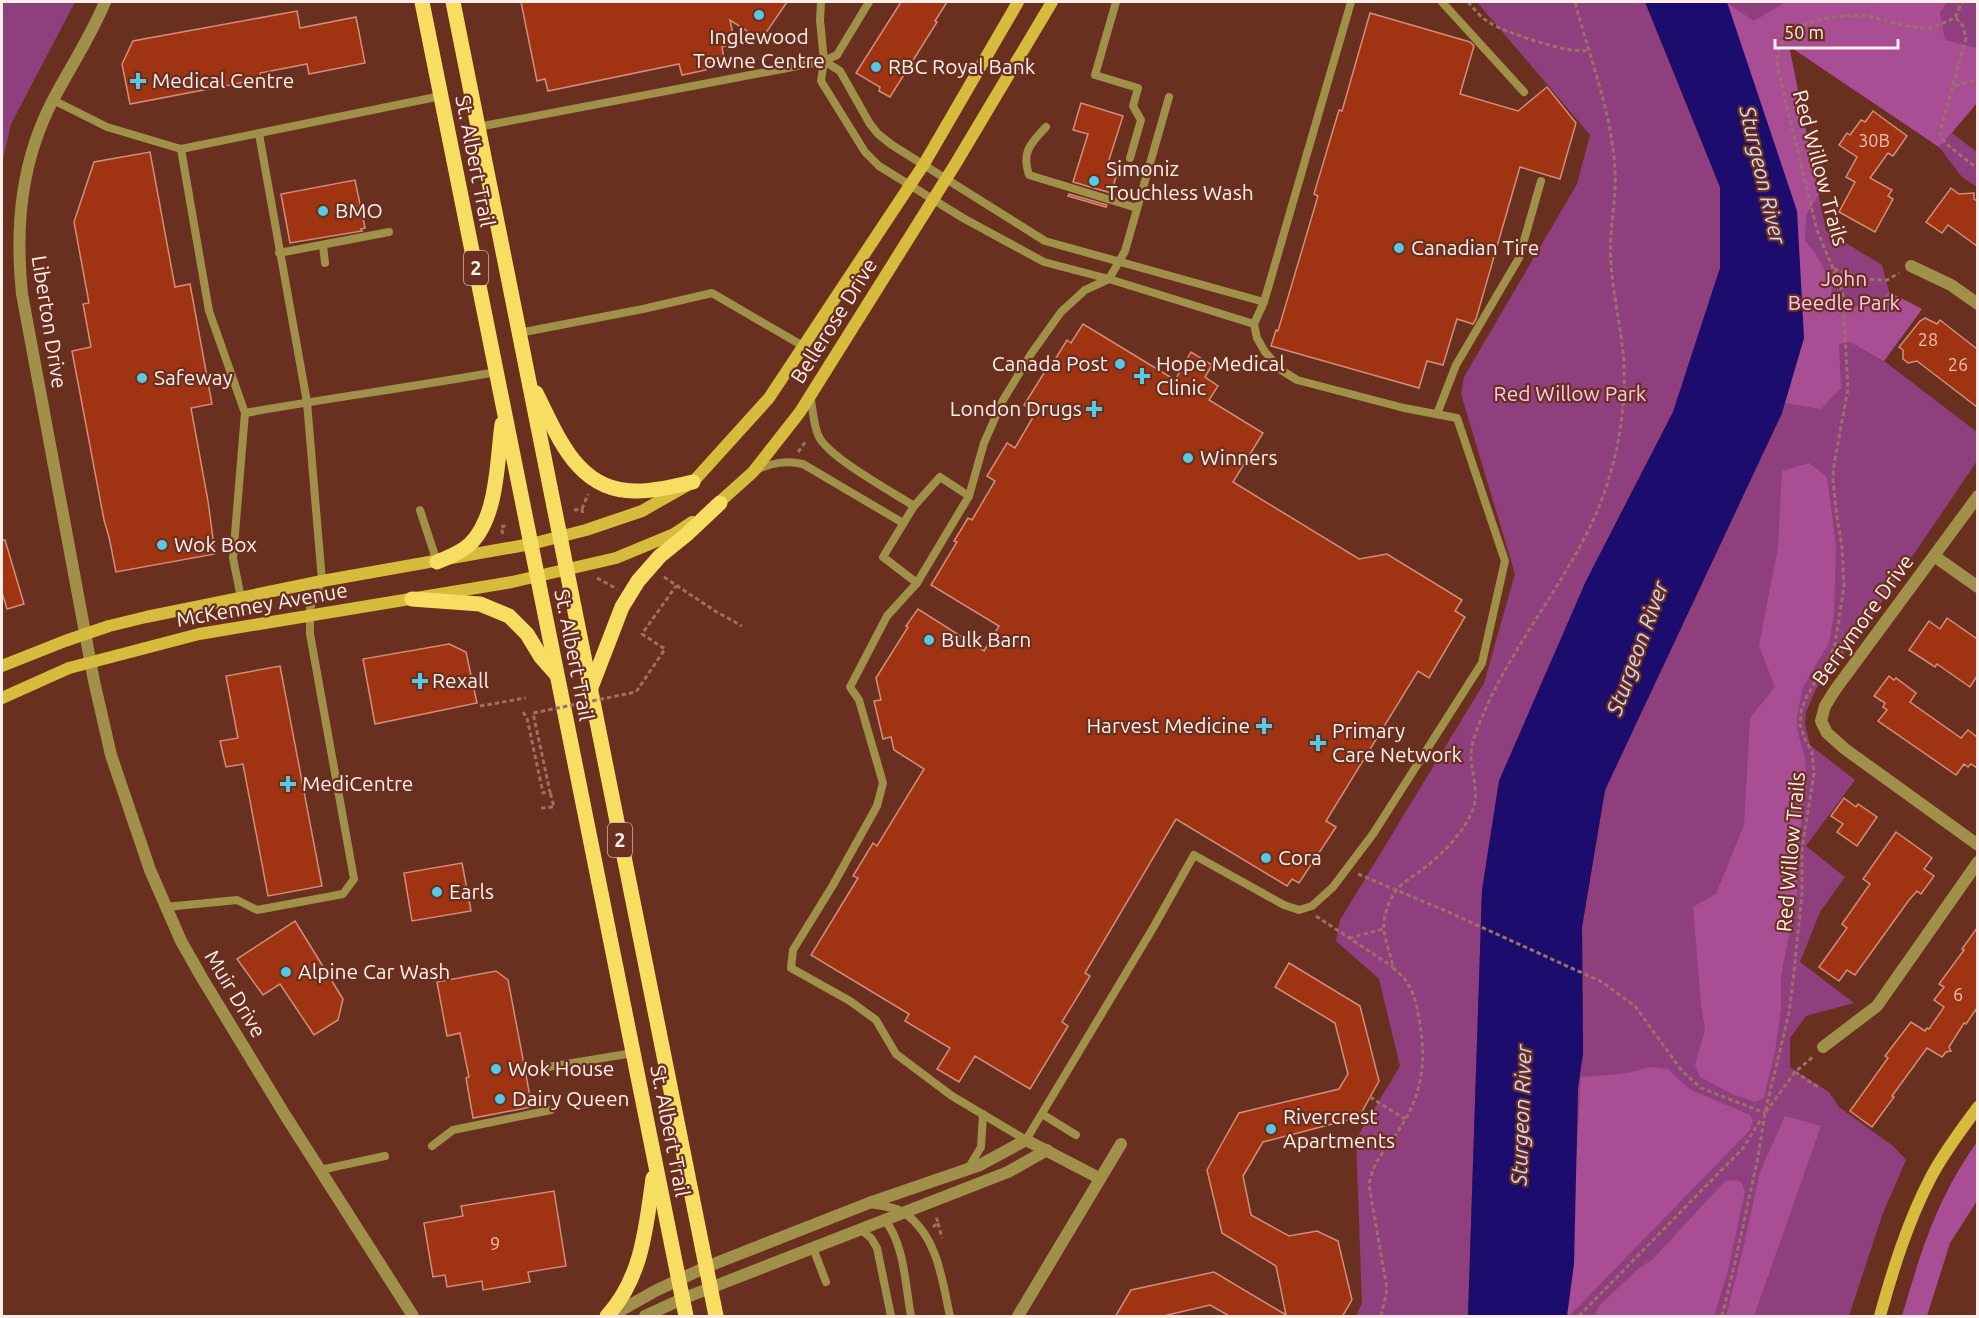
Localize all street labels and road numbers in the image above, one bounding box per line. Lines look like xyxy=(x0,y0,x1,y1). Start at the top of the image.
street label: Red Willow Trails xyxy=(1789,87,1853,248)
street label: St. Albert Trail xyxy=(451,93,501,229)
road number: 2 xyxy=(464,251,488,285)
street label: Liberton Drive xyxy=(28,254,72,390)
street label: Bellerose Drive xyxy=(785,254,881,387)
street label: Berrymore Drive xyxy=(1807,549,1918,689)
street label: McKenney Avenue xyxy=(174,577,349,631)
street label: St. Albert Trail xyxy=(550,587,600,723)
street label: Red Willow Trails xyxy=(1771,771,1809,933)
road number: 2 xyxy=(608,823,632,857)
street label: Muir Drive xyxy=(200,945,271,1042)
street label: St. Albert Trail xyxy=(646,1063,696,1199)

